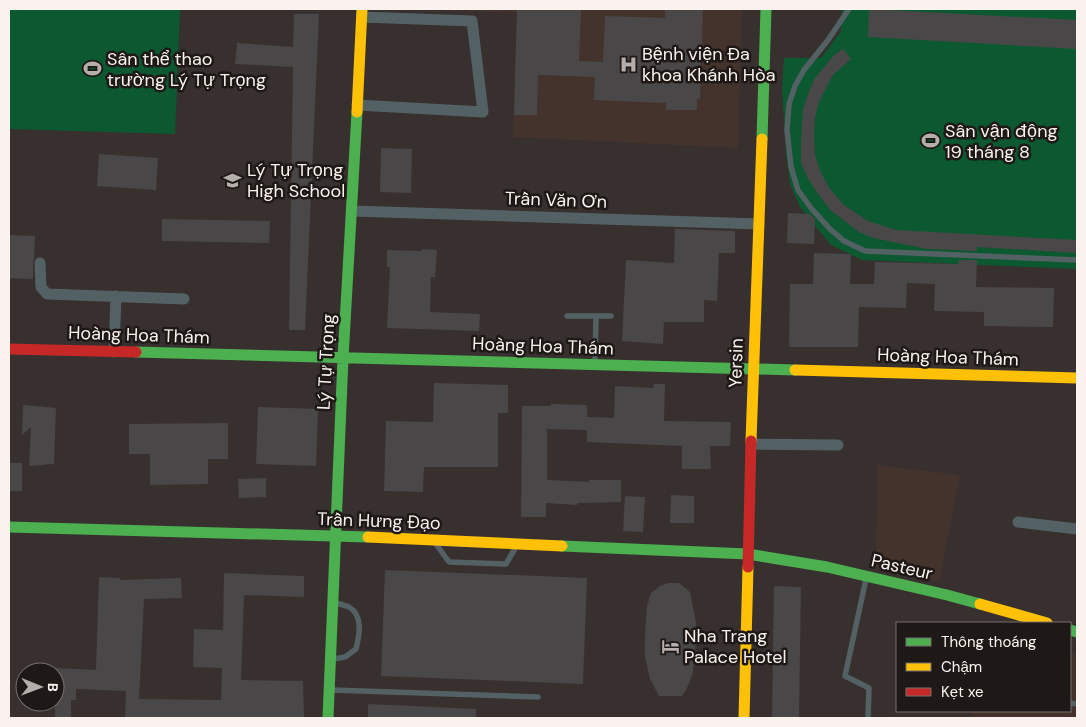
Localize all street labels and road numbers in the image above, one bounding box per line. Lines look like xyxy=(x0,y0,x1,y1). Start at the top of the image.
street label: Trần Văn Ơn xyxy=(504,186,608,214)
street label: Lý Tự Trọng xyxy=(311,313,341,411)
street label: Hoàng Hoa Thám xyxy=(68,321,210,349)
street label: Hoàng Hoa Thám xyxy=(472,332,614,360)
street label: Yersin xyxy=(723,338,749,388)
street label: Hoàng Hoa Thám xyxy=(877,343,1019,371)
street label: Trần Hưng Đạo xyxy=(317,507,441,535)
street label: Pasteur xyxy=(869,548,935,586)

